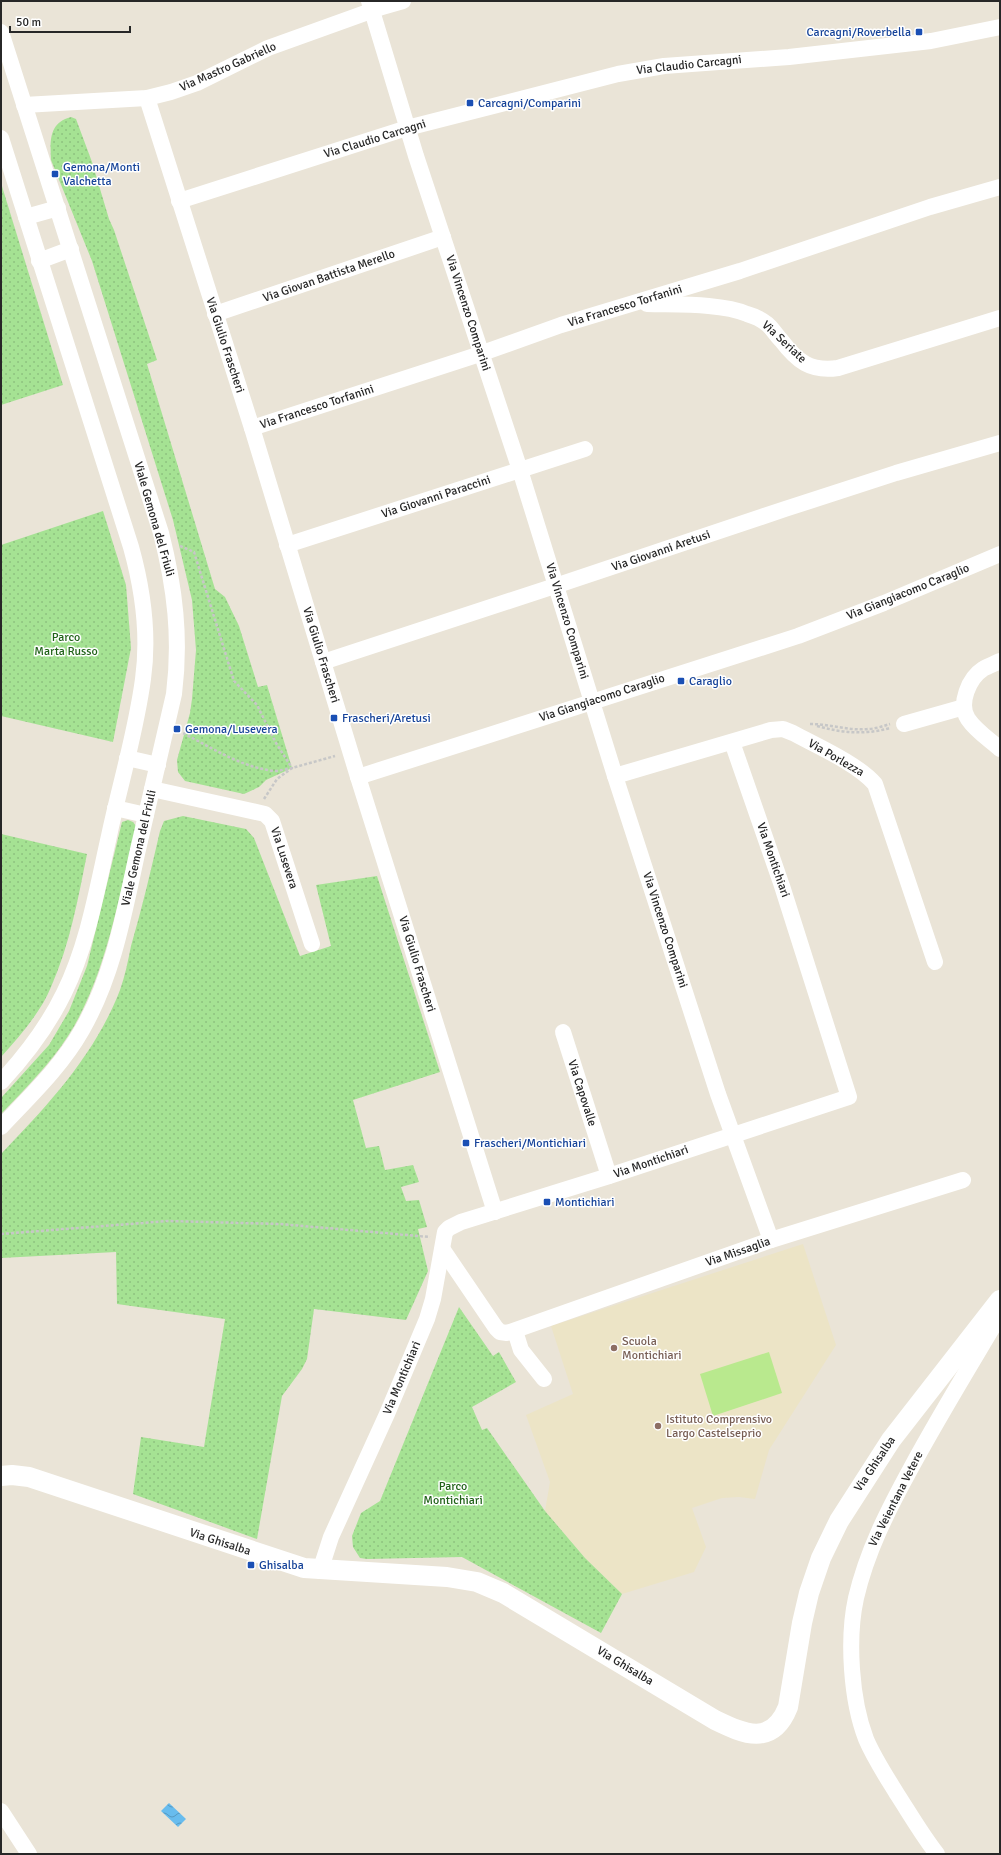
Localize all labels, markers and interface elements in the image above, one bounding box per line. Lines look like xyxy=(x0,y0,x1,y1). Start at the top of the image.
scale bar xyxy=(10,8,130,34)
text: 50 m xyxy=(16,15,41,30)
place label: Carcagni/Roverbella xyxy=(806,25,911,40)
marker: Carcagni/Roverbella xyxy=(914,27,924,37)
street label: Via Mastro Gabriello xyxy=(177,39,279,95)
street label: Via Claudio Carcagni xyxy=(635,52,743,78)
place label: Carcagni/Comparini xyxy=(478,96,581,111)
marker: Carcagni/Comparini xyxy=(465,98,475,108)
street label: Via Claudio Carcagni xyxy=(322,116,428,162)
place label: Gemona/Monti Valchetta xyxy=(63,160,140,189)
marker: Gemona/Monti Valchetta xyxy=(50,169,60,179)
street label: Via Giovan Battista Merello xyxy=(261,246,397,306)
street label: Via Vincenzo Comparini xyxy=(442,253,494,373)
street label: Via Francesco Torfanini xyxy=(566,281,684,331)
street label: Via Giulio Frascheri xyxy=(202,295,248,395)
street label: Via Seriate xyxy=(759,318,809,366)
street label: Via Francesco Torfanini xyxy=(258,382,376,432)
street label: Viale Gemona del Friuli xyxy=(130,460,178,578)
street label: Via Giovanni Paraccini xyxy=(380,472,492,522)
street label: Via Giovanni Aretusi xyxy=(610,527,712,575)
street label: Via Giangiacomo Caraglio xyxy=(844,560,972,624)
street label: Via Vincenzo Comparini xyxy=(542,561,592,681)
street label: Via Giulio Frascheri xyxy=(299,605,343,705)
park label: Parco Marta Russo xyxy=(34,630,98,659)
street label: Via Giangiacomo Caraglio xyxy=(537,671,667,725)
place label: Caraglio xyxy=(689,674,732,689)
marker: Caraglio xyxy=(676,676,686,686)
place label: Frascheri/Aretusi xyxy=(342,711,431,726)
marker: Frascheri/Aretusi xyxy=(329,713,339,723)
place label: Gemona/Lusevera xyxy=(185,722,278,737)
marker: Gemona/Lusevera xyxy=(172,724,182,734)
street label: Via Porlezza xyxy=(805,736,867,780)
street label: Viale Gemona del Friuli xyxy=(118,788,160,908)
street label: Via Montichiari xyxy=(753,821,793,899)
street label: Via Lusevera xyxy=(267,825,301,891)
street label: Via Vincenzo Comparini xyxy=(639,870,691,990)
street label: Via Giulio Frascheri xyxy=(395,914,439,1014)
street label: Via Capovalle xyxy=(564,1058,600,1128)
place label: Frascheri/Montichiari xyxy=(474,1136,586,1151)
marker: Frascheri/Montichiari xyxy=(461,1138,471,1148)
street label: Via Montichiari xyxy=(612,1142,690,1182)
place label: Montichiari xyxy=(555,1195,614,1210)
marker: Montichiari xyxy=(542,1197,552,1207)
street label: Via Missaglia xyxy=(704,1234,772,1270)
place label: Scuola Montichiari xyxy=(622,1334,681,1363)
street label: Via Montichiari xyxy=(380,1339,424,1417)
marker: Scuola Montichiari xyxy=(609,1343,619,1353)
place label: Istituto Comprensivo Largo Castelseprio xyxy=(666,1412,772,1441)
marker: Istituto Comprensivo Largo Castelseprio xyxy=(653,1421,663,1431)
street label: Via Ghisalba xyxy=(851,1433,899,1495)
street label: Via Veientana Vetere xyxy=(865,1449,927,1549)
park label: Parco Montichiari xyxy=(423,1479,483,1508)
street label: Via Ghisalba xyxy=(187,1525,253,1559)
place label: Ghisalba xyxy=(259,1558,304,1573)
marker: Ghisalba xyxy=(246,1560,256,1570)
street label: Via Ghisalba xyxy=(594,1643,656,1689)

